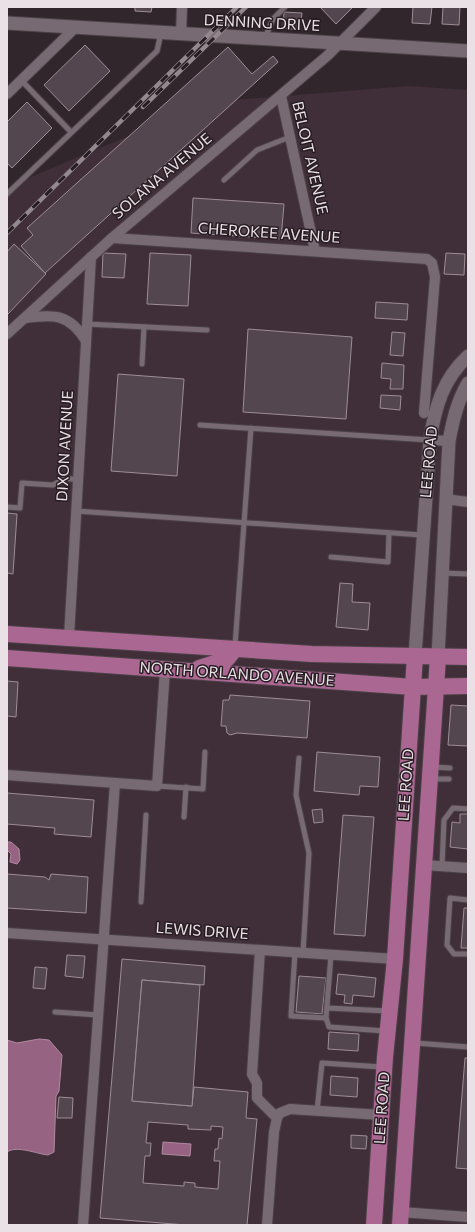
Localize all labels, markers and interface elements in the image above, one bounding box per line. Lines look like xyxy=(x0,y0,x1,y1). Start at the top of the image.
street label: DENNING DRIVE xyxy=(203,10,321,34)
street label: BELOIT AVENUE xyxy=(289,99,333,216)
street label: SOLANA AVENUE xyxy=(108,128,215,222)
street label: CHEROKEE AVENUE xyxy=(197,218,341,246)
street label: DIXON AVENUE xyxy=(52,390,76,502)
street label: LEE ROAD xyxy=(416,425,440,499)
street label: NORTH ORLANDO AVENUE xyxy=(139,657,335,689)
street label: LEE ROAD xyxy=(394,748,417,822)
street label: LEWIS DRIVE xyxy=(155,918,249,942)
street label: LEE ROAD xyxy=(370,1071,393,1145)

